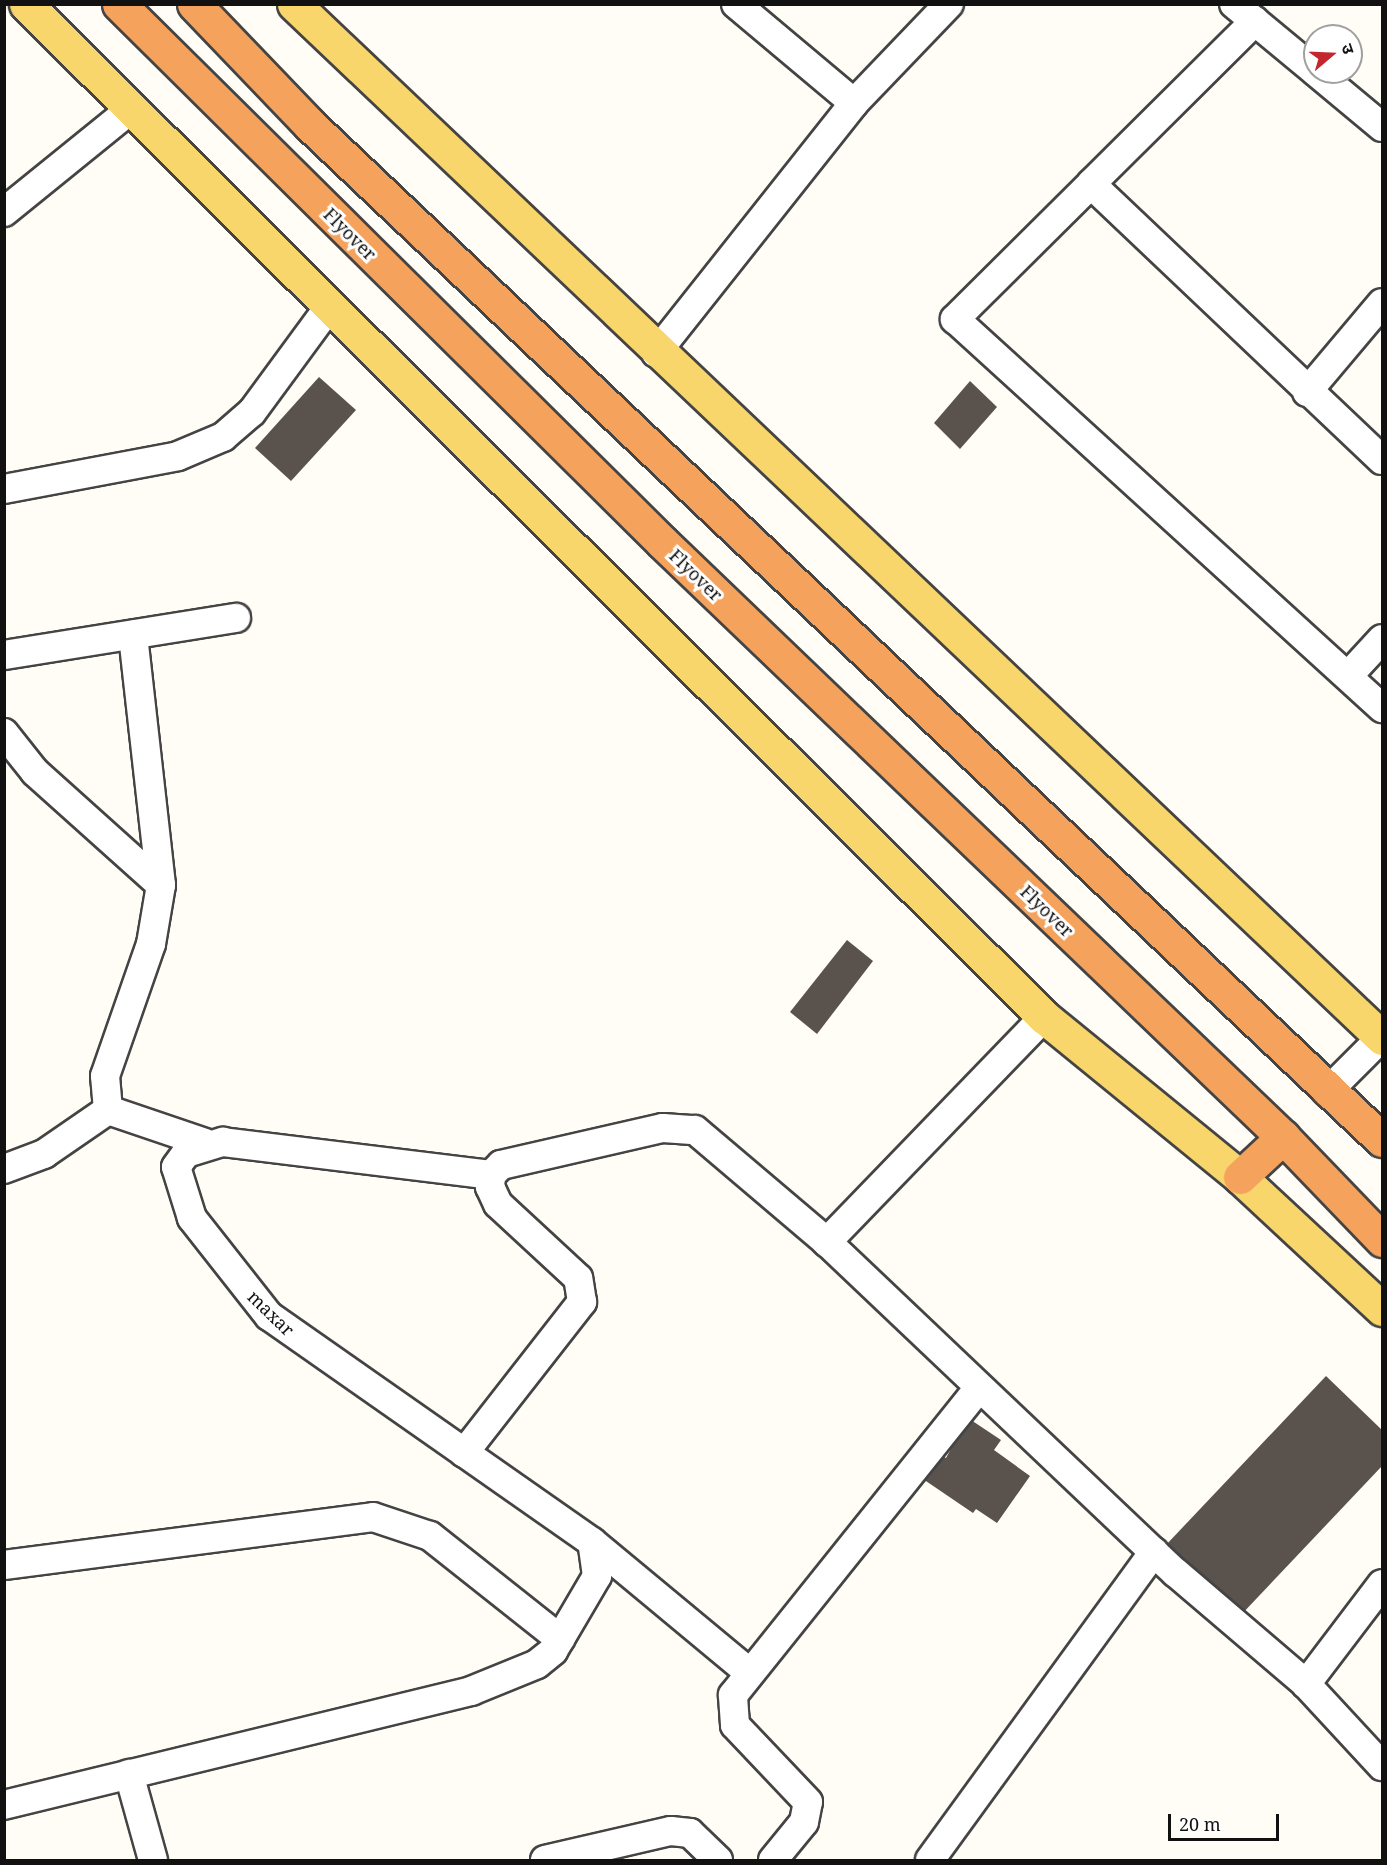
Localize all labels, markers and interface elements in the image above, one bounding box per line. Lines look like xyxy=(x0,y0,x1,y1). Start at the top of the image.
north arrow xyxy=(1303,24,1363,84)
text: उ xyxy=(1336,41,1360,57)
street label: Flyover xyxy=(319,203,381,265)
street label: Flyover xyxy=(665,545,727,605)
street label: Flyover xyxy=(1016,881,1078,941)
street label: maxar xyxy=(243,1286,299,1340)
scale bar xyxy=(1171,1802,1282,1840)
text: 20 m xyxy=(1179,1812,1221,1836)

